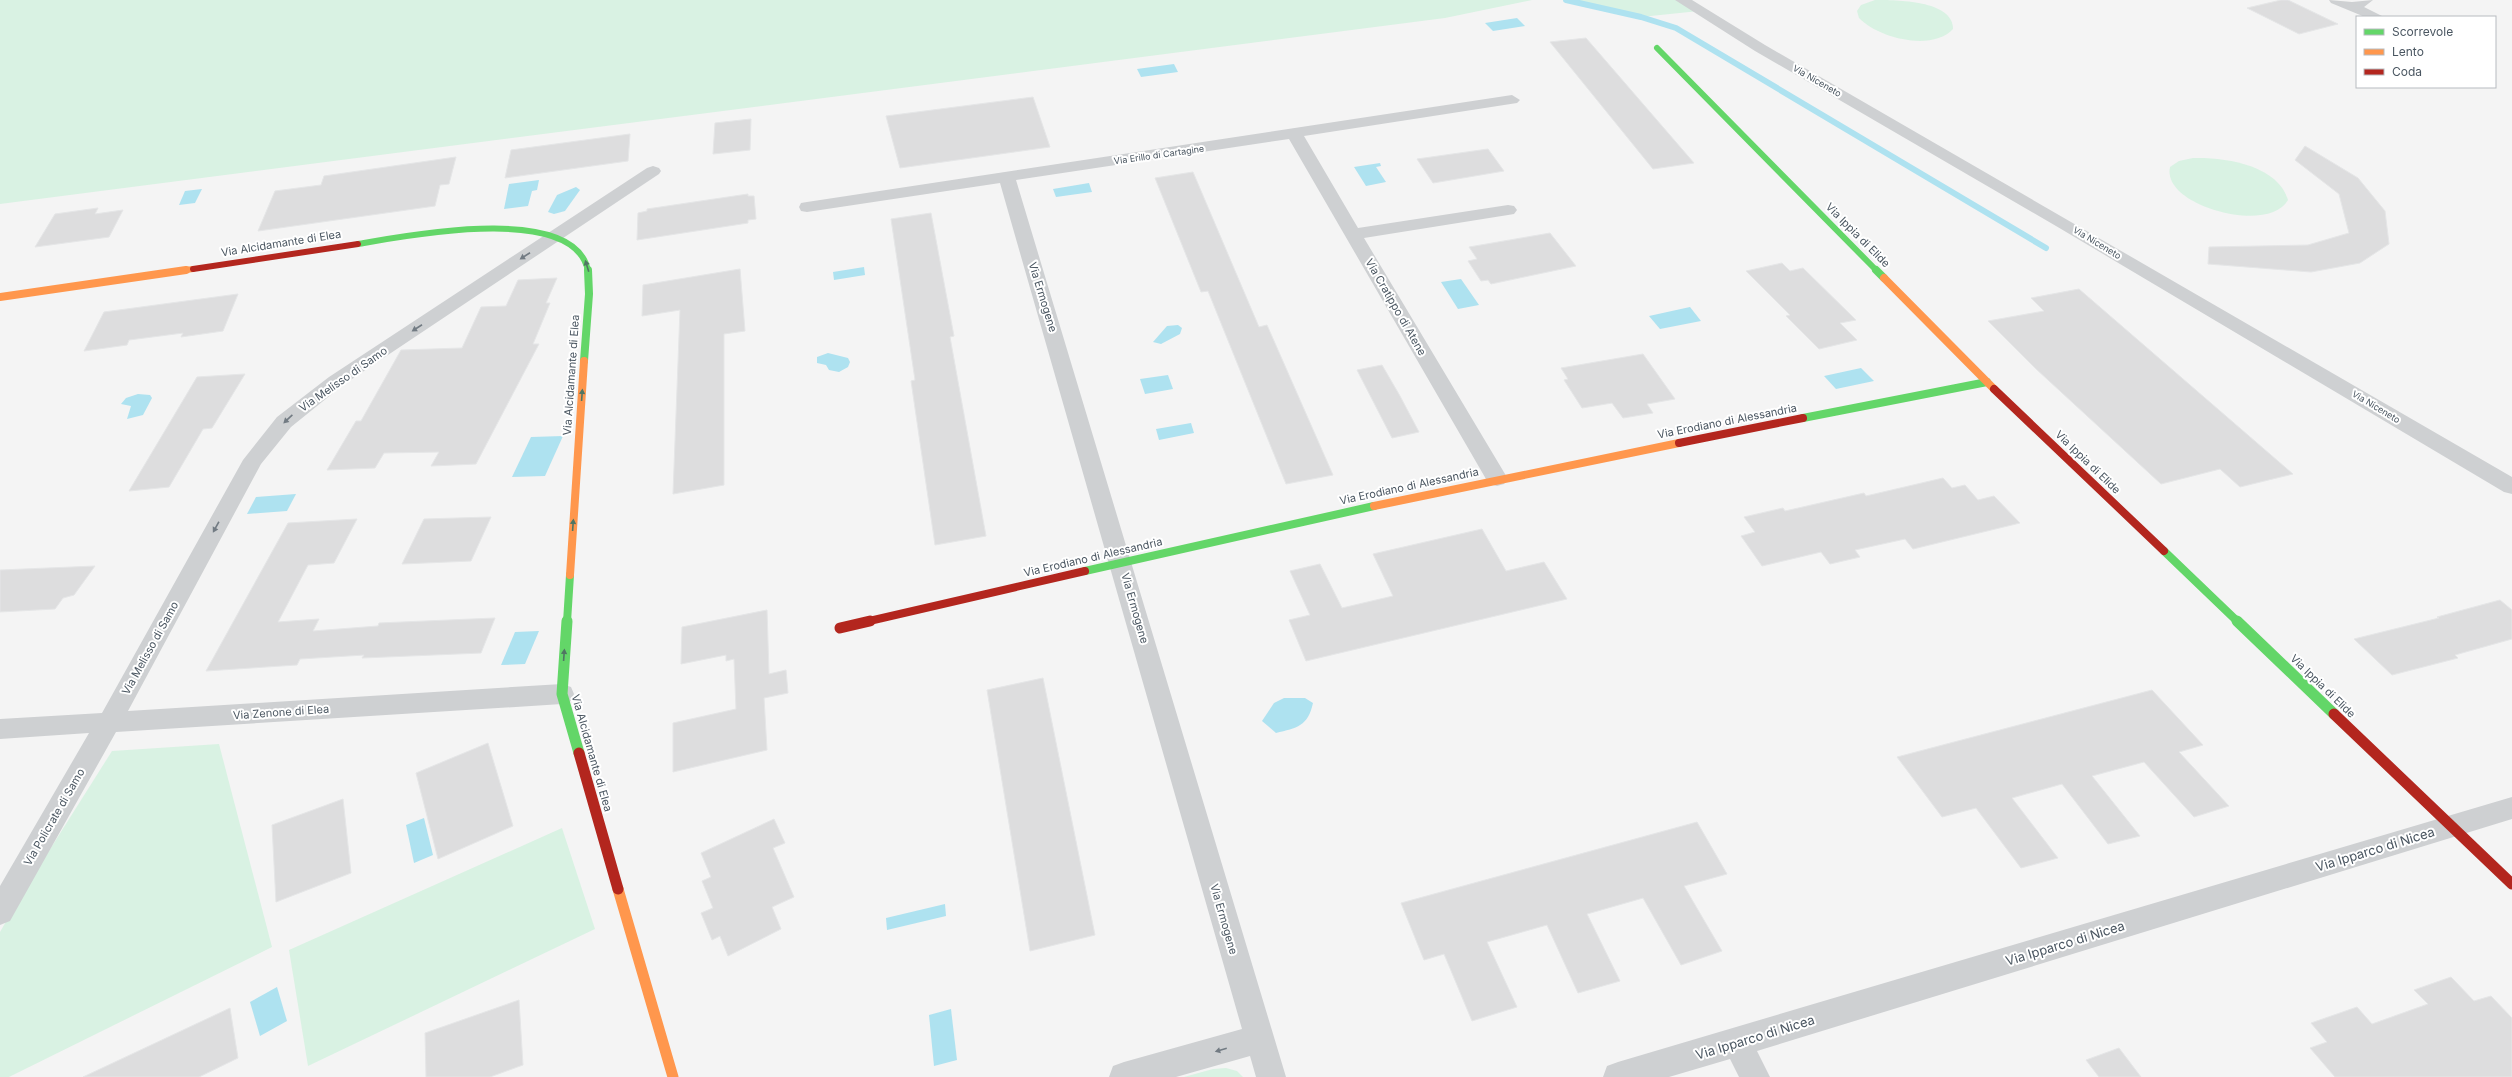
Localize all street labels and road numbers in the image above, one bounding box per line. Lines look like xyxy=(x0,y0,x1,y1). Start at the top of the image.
street label: Via Niceneto xyxy=(1791,62,1843,99)
street label: Via Erillo di Cartagine xyxy=(1113,143,1205,166)
street label: Via Ippia di Elide xyxy=(1823,200,1893,270)
street label: Via Niceneto xyxy=(2071,224,2123,261)
street label: Via Alcidamante di Elea xyxy=(220,227,342,259)
street label: Via Cratippo di Atene xyxy=(1362,256,1430,358)
street label: Via Ermogene xyxy=(1026,260,1060,334)
street label: Via Alcidamante di Elea xyxy=(560,314,582,436)
street label: Via Melisso di Samo xyxy=(296,343,390,415)
street label: Via Niceneto xyxy=(2350,388,2402,425)
street label: Via Erodiano di Alessandria xyxy=(1656,401,1798,441)
street label: Via Ippia di Elide xyxy=(2052,427,2124,497)
street label: Via Erodiano di Alessandria xyxy=(1338,464,1480,508)
street label: Via Erodiano di Alessandria xyxy=(1022,534,1164,580)
street label: Via Ermogene xyxy=(1118,571,1152,645)
street label: Via Melisso di Samo xyxy=(119,599,182,697)
street label: Via Ippia di Elide xyxy=(2287,651,2359,721)
street label: Via Alcidamante di Elea xyxy=(569,693,615,813)
street label: Via Zenone di Elea xyxy=(232,702,330,722)
street label: Via Policrate di Samo xyxy=(20,766,88,868)
street label: Via Ipparco di Nicea xyxy=(2314,823,2436,875)
street label: Via Ermogene xyxy=(1207,882,1241,956)
street label: Via Ipparco di Nicea xyxy=(2004,917,2126,969)
street label: Via Ipparco di Nicea xyxy=(1694,1011,1816,1063)

